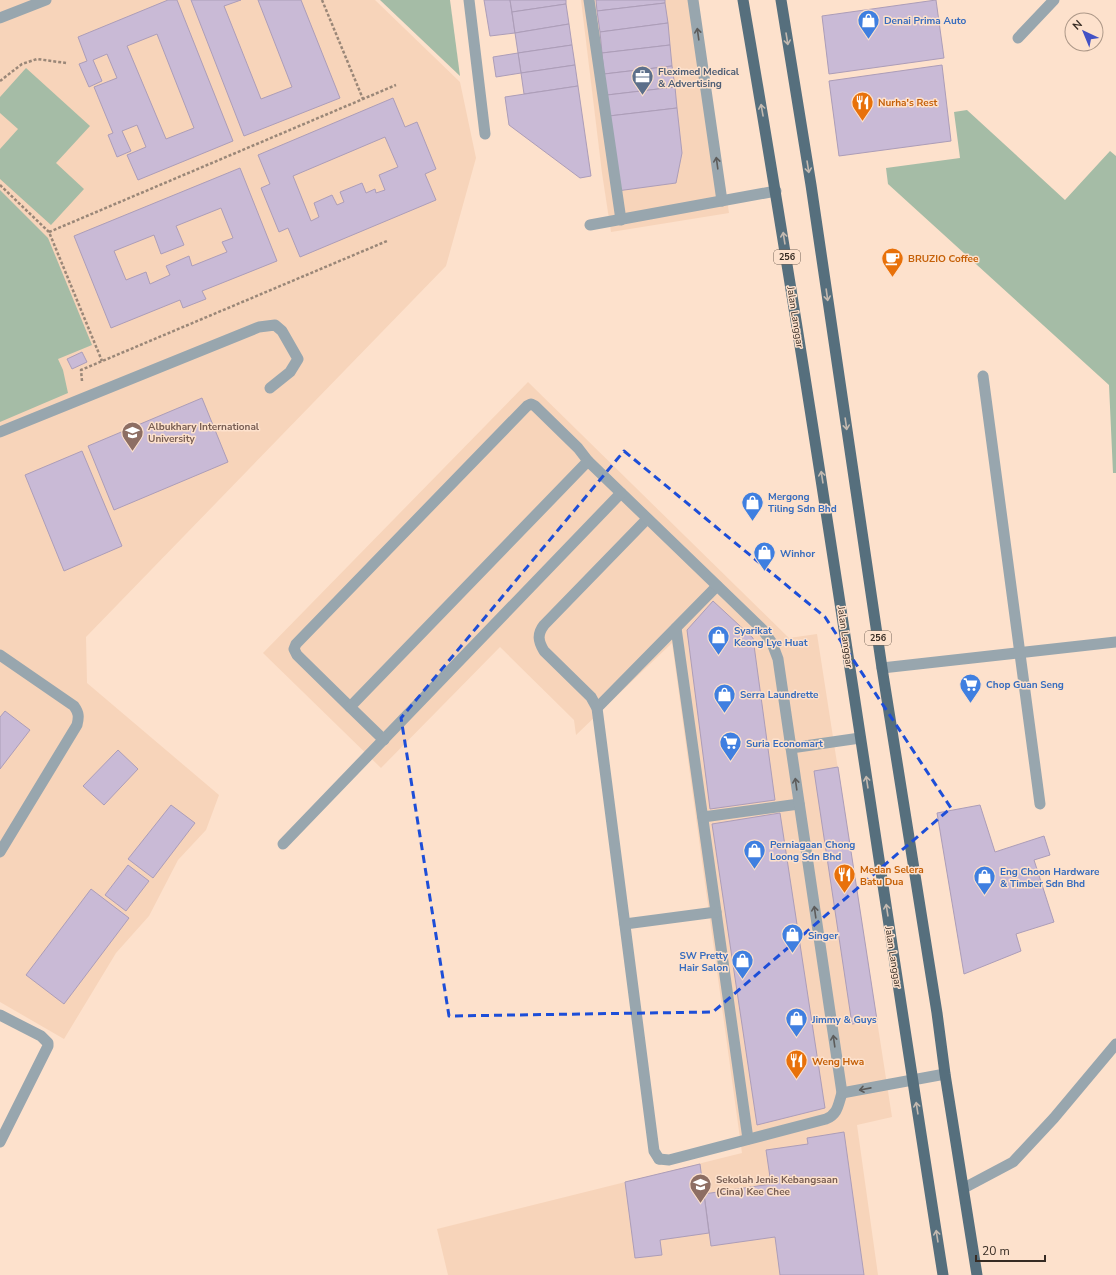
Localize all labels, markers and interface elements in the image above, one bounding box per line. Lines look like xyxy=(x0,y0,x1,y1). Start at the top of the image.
shop icon: Denai Prima Auto xyxy=(856,7,882,40)
north arrow xyxy=(1064,12,1104,52)
place label: Denai Prima Auto xyxy=(884,14,966,28)
text: N xyxy=(1069,17,1086,33)
one-way arrow xyxy=(694,28,702,41)
one-way arrow xyxy=(784,32,792,45)
office icon: Fleximed Medical & Advertising xyxy=(630,64,656,97)
place label: Fleximed Medical & Advertising xyxy=(658,65,740,91)
restaurant icon: Nurha's Rest xyxy=(850,89,876,122)
place label: Nurha's Rest xyxy=(878,96,937,110)
one-way arrow xyxy=(758,103,766,116)
one-way arrow xyxy=(713,157,721,170)
one-way arrow xyxy=(804,160,812,173)
one-way arrow xyxy=(779,232,787,245)
cafe icon: BRUZIO Coffee xyxy=(880,245,906,278)
road number: 256 xyxy=(774,250,800,264)
place label: BRUZIO Coffee xyxy=(908,252,979,266)
street label: Jalan Langgar xyxy=(783,284,807,349)
one-way arrow xyxy=(823,289,831,302)
one-way arrow xyxy=(842,417,850,430)
school or university icon: Albukhary International University xyxy=(120,419,146,452)
place label: Albukhary International University xyxy=(148,420,260,446)
one-way arrow xyxy=(817,471,825,484)
shop icon: Mergong Tiling Sdn Bhd xyxy=(740,489,766,522)
place label: Mergong Tiling Sdn Bhd xyxy=(768,490,837,516)
shop icon: Winhor xyxy=(752,540,778,573)
place label: Winhor xyxy=(780,547,815,561)
street label: Jalan Langgar xyxy=(834,604,856,669)
shop icon: Syarikat Keong Lye Huat xyxy=(705,623,731,656)
place label: Syarikat Keong Lye Huat xyxy=(734,624,808,650)
road number: 256 xyxy=(865,631,891,645)
supermarket icon: Chop Guan Seng xyxy=(958,671,984,704)
place label: Chop Guan Seng xyxy=(986,678,1064,692)
shop icon: Serra Laundrette xyxy=(712,681,738,714)
place label: Serra Laundrette xyxy=(740,688,819,702)
supermarket icon: Suria Economart xyxy=(718,730,744,763)
place label: Suria Economart xyxy=(746,737,823,751)
one-way arrow xyxy=(863,776,871,789)
one-way arrow xyxy=(792,778,800,791)
shop icon: Perniagaan Chong Loong Sdn Bhd xyxy=(742,837,768,870)
place label: Perniagaan Chong Loong Sdn Bhd xyxy=(770,838,855,864)
restaurant icon: Medan Selera Batu Dua xyxy=(832,862,858,895)
place label: Medan Selera Batu Dua xyxy=(860,863,924,889)
shop icon: Eng Choon Hardware & Timber Sdn Bhd xyxy=(971,864,997,897)
place label: Eng Choon Hardware & Timber Sdn Bhd xyxy=(1000,865,1100,891)
one-way arrow xyxy=(883,904,891,917)
one-way arrow xyxy=(811,906,819,919)
shop icon: Singer xyxy=(780,922,806,955)
street label: Jalan Langgar xyxy=(881,924,905,989)
place label: Singer xyxy=(808,929,838,943)
shop icon: SW Pretty Hair Salon xyxy=(730,948,756,981)
place label: SW Pretty Hair Salon xyxy=(679,949,729,975)
shop icon: Jimmy & Guys xyxy=(783,1006,809,1039)
place label: Jimmy & Guys xyxy=(811,1013,877,1027)
one-way arrow xyxy=(830,1035,838,1048)
restaurant icon: Weng Hwa xyxy=(784,1048,810,1081)
place label: Weng Hwa xyxy=(812,1055,864,1069)
one-way arrow xyxy=(859,1085,872,1093)
one-way arrow xyxy=(913,1102,921,1115)
school or university icon: Sekolah Jenis Kebangsaan (Cina) Kee Chee xyxy=(687,1172,713,1205)
place label: Sekolah Jenis Kebangsaan (Cina) Kee Chee xyxy=(716,1173,838,1199)
one-way arrow xyxy=(933,1230,941,1243)
scale bar xyxy=(976,1237,1045,1263)
text: 20 m xyxy=(982,1243,1010,1259)

